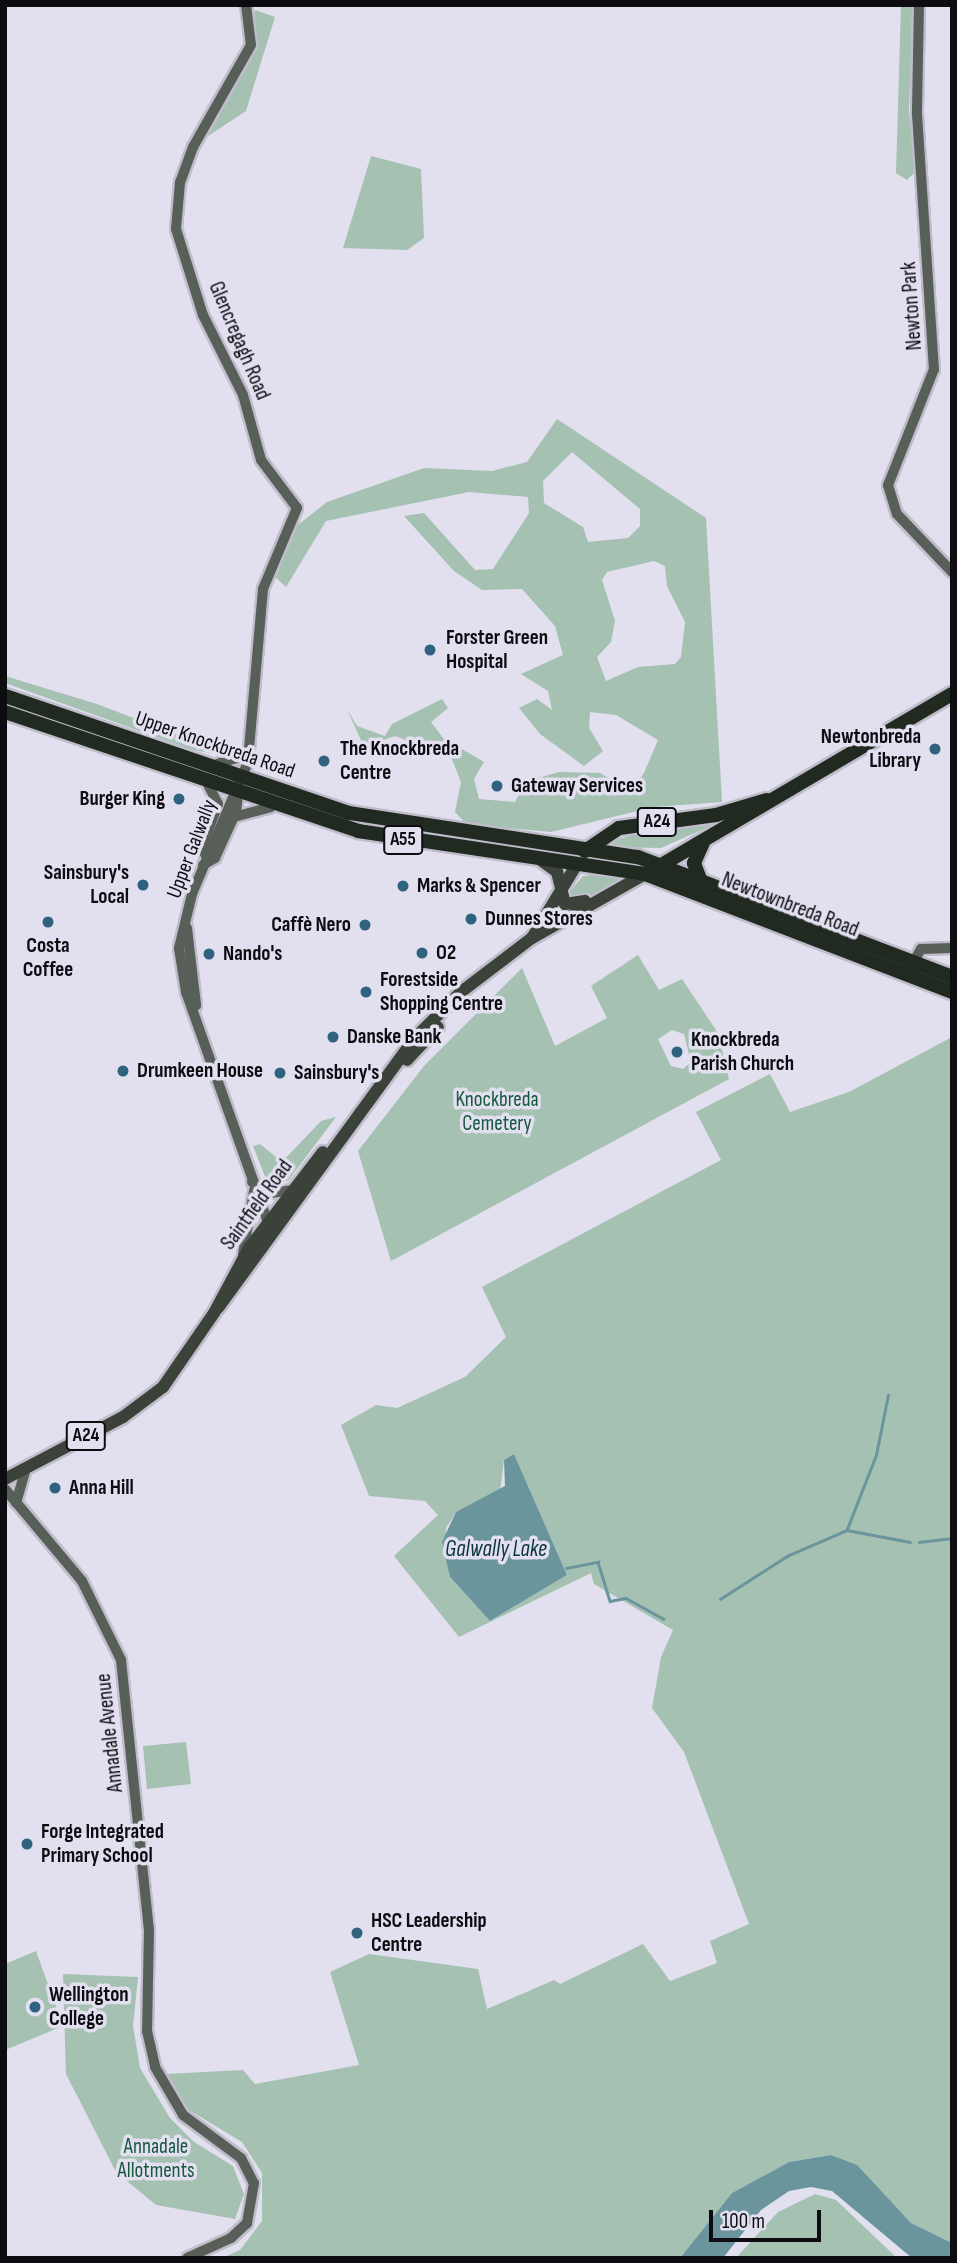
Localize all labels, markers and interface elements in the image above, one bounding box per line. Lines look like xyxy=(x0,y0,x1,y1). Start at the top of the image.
street label: Newton Park xyxy=(896,261,928,351)
street label: Glencregagh Road xyxy=(203,278,275,404)
place label: Forster Green Hospital xyxy=(446,625,548,675)
marker: Forster Green Hospital xyxy=(420,640,440,660)
street label: Upper Knockbreda Road xyxy=(132,706,298,784)
place label: Newtonbreda Library xyxy=(821,724,921,774)
place label: The Knockbreda Centre xyxy=(340,736,459,786)
marker: Newtonbreda Library xyxy=(927,741,943,757)
marker: The Knockbreda Centre xyxy=(314,751,334,771)
place label: Gateway Services xyxy=(511,773,643,799)
marker: Gateway Services xyxy=(489,778,505,794)
place label: Burger King xyxy=(80,786,165,812)
marker: Burger King xyxy=(171,791,187,807)
street label: Upper Galwally xyxy=(162,796,222,902)
road number: A24 xyxy=(636,806,678,838)
road number: A55 xyxy=(382,824,424,856)
place label: Sainsbury's Local xyxy=(44,860,129,910)
street label: Newtownbreda Road xyxy=(718,867,862,943)
place label: Marks & Spencer xyxy=(417,873,541,899)
marker: Sainsbury's Local xyxy=(135,877,151,893)
marker: Marks & Spencer xyxy=(395,878,411,894)
place label: Dunnes Stores xyxy=(485,906,593,932)
marker: Dunnes Stores xyxy=(463,911,479,927)
place label: Caffè Nero xyxy=(271,912,351,938)
marker: Costa Coffee xyxy=(40,914,56,930)
marker: Caffè Nero xyxy=(357,917,373,933)
place label: Costa Coffee xyxy=(23,933,73,983)
place label: O2 xyxy=(436,940,456,966)
place label: Nando's xyxy=(223,941,282,967)
marker: O2 xyxy=(414,945,430,961)
marker: Nando's xyxy=(201,946,217,962)
place label: Forestside Shopping Centre xyxy=(380,967,503,1017)
marker: Forestside Shopping Centre xyxy=(358,984,374,1000)
place label: Danske Bank xyxy=(347,1024,441,1050)
place label: Knockbreda Parish Church xyxy=(691,1027,794,1077)
marker: Danske Bank xyxy=(325,1029,341,1045)
marker: Knockbreda Parish Church xyxy=(669,1044,685,1060)
place label: Drumkeen House xyxy=(137,1058,263,1084)
place label: Sainsbury's xyxy=(294,1060,379,1086)
marker: Drumkeen House xyxy=(115,1063,131,1079)
marker: Sainsbury's xyxy=(272,1065,288,1081)
park label: Knockbreda Cemetery xyxy=(455,1087,539,1137)
street label: Saintfield Road xyxy=(216,1155,298,1255)
road number: A24 xyxy=(65,1420,107,1452)
place label: Anna Hill xyxy=(69,1475,134,1501)
marker: Anna Hill xyxy=(47,1480,63,1496)
water label: Galwally Lake xyxy=(445,1535,547,1563)
street label: Annadale Avenue xyxy=(91,1672,129,1794)
place label: Forge Integrated Primary School xyxy=(41,1819,164,1869)
marker: Forge Integrated Primary School xyxy=(19,1836,35,1852)
place label: HSC Leadership Centre xyxy=(371,1908,487,1958)
marker: HSC Leadership Centre xyxy=(349,1925,365,1941)
place label: Wellington College xyxy=(49,1982,129,2032)
marker: Wellington College xyxy=(27,1999,43,2015)
park label: Annadale Allotments xyxy=(117,2134,195,2184)
scale bar xyxy=(712,2196,824,2240)
text: 100 m xyxy=(722,2209,765,2234)

